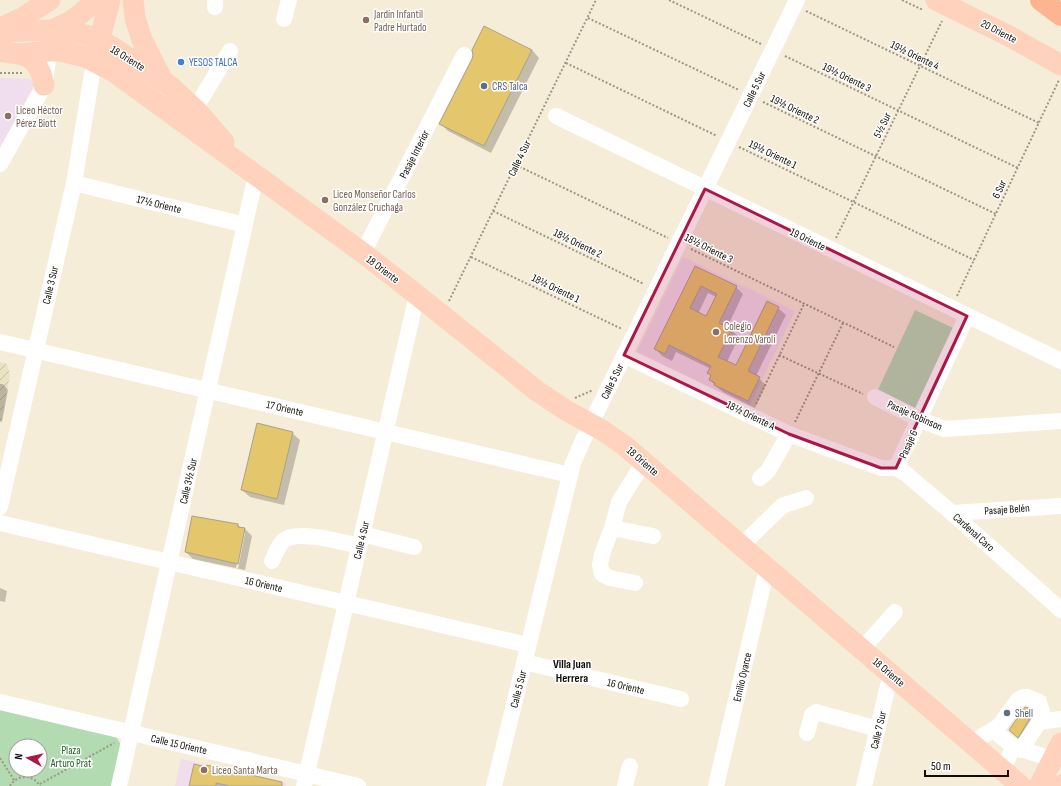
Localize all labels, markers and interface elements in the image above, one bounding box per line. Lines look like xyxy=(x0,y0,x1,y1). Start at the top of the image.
place label: Jardín Infantil Padre Hurtado xyxy=(373,8,427,34)
marker: Jardín Infantil Padre Hurtado xyxy=(361,15,371,25)
street label: 20 Oriente xyxy=(979,17,1019,46)
street label: 19½ Oriente 4 xyxy=(888,38,942,73)
street label: 18 Oriente xyxy=(108,43,147,74)
place label: YESOS TALCA xyxy=(189,56,238,69)
marker: YESOS TALCA xyxy=(176,57,186,67)
street label: 19½ Oriente 3 xyxy=(820,60,874,95)
street label: Calle 5 Sur xyxy=(740,69,769,109)
place label: CRS Talca xyxy=(492,80,527,93)
marker: CRS Talca xyxy=(479,81,489,91)
street label: 19½ Oriente 2 xyxy=(768,92,822,127)
place label: Liceo Héctor Pérez Biott xyxy=(16,104,63,130)
street label: 5½ Sur xyxy=(871,110,894,140)
marker: Liceo Héctor Pérez Biott xyxy=(3,111,13,121)
street label: Pasaje Interior xyxy=(397,128,432,181)
street label: 19½ Oriente 1 xyxy=(747,137,799,172)
street label: Calle 4 Sur xyxy=(505,138,534,178)
street label: 6 Sur xyxy=(990,178,1009,201)
place label: Liceo Monseñor Carlos González Cruchaga xyxy=(333,188,416,214)
street label: 17½ Oriente xyxy=(135,193,183,216)
marker: Liceo Monseñor Carlos González Cruchaga xyxy=(320,195,330,205)
street label: 19 Oriente xyxy=(788,225,828,254)
street label: 18½ Oriente 2 xyxy=(551,226,605,261)
street label: 18½ Oriente 3 xyxy=(682,231,735,266)
street label: 18 Oriente xyxy=(364,253,402,286)
street label: Calle 3 Sur xyxy=(40,265,61,305)
street label: 18½ Oriente 1 xyxy=(530,271,582,306)
place label: Colegio Lorenzo Varoli xyxy=(724,320,775,346)
marker: Colegio Lorenzo Varoli xyxy=(711,327,721,337)
street label: Calle 5 Sur xyxy=(598,361,627,401)
street label: 17 Oriente xyxy=(265,398,305,419)
street label: 18½ Oriente A xyxy=(724,398,777,433)
street label: Pasaje Robinson xyxy=(885,398,945,434)
street label: Pasaje 6 xyxy=(896,428,921,460)
street label: 18 Oriente xyxy=(624,444,661,479)
street label: Calle 3½ Sur xyxy=(177,457,200,505)
street label: Pasaje Belén xyxy=(984,501,1030,518)
street label: Cardenal Caro xyxy=(950,510,997,555)
street label: Calle 4 Sur xyxy=(351,520,372,560)
street label: 16 Oriente xyxy=(244,574,284,595)
street label: Emilio Oyarce xyxy=(731,651,754,703)
street label: 18 Oriente xyxy=(870,655,907,690)
district label: Villa Juan Herrera xyxy=(553,657,591,686)
street label: Calle 5 Sur xyxy=(508,669,529,709)
street label: 16 Oriente xyxy=(606,676,646,697)
place label: Shell xyxy=(1015,707,1033,720)
marker: Shell xyxy=(1002,708,1012,718)
street label: Calle 7 Sur xyxy=(868,710,889,750)
street label: Calle 15 Oriente xyxy=(150,732,208,757)
north arrow xyxy=(8,738,48,778)
park label: Plaza Arturo Prat xyxy=(50,744,92,770)
scale bar xyxy=(925,752,1008,778)
text: N xyxy=(12,753,25,760)
text: 50 m xyxy=(931,759,951,774)
place label: Liceo Santa Marta xyxy=(212,764,278,777)
marker: Liceo Santa Marta xyxy=(199,765,209,775)

